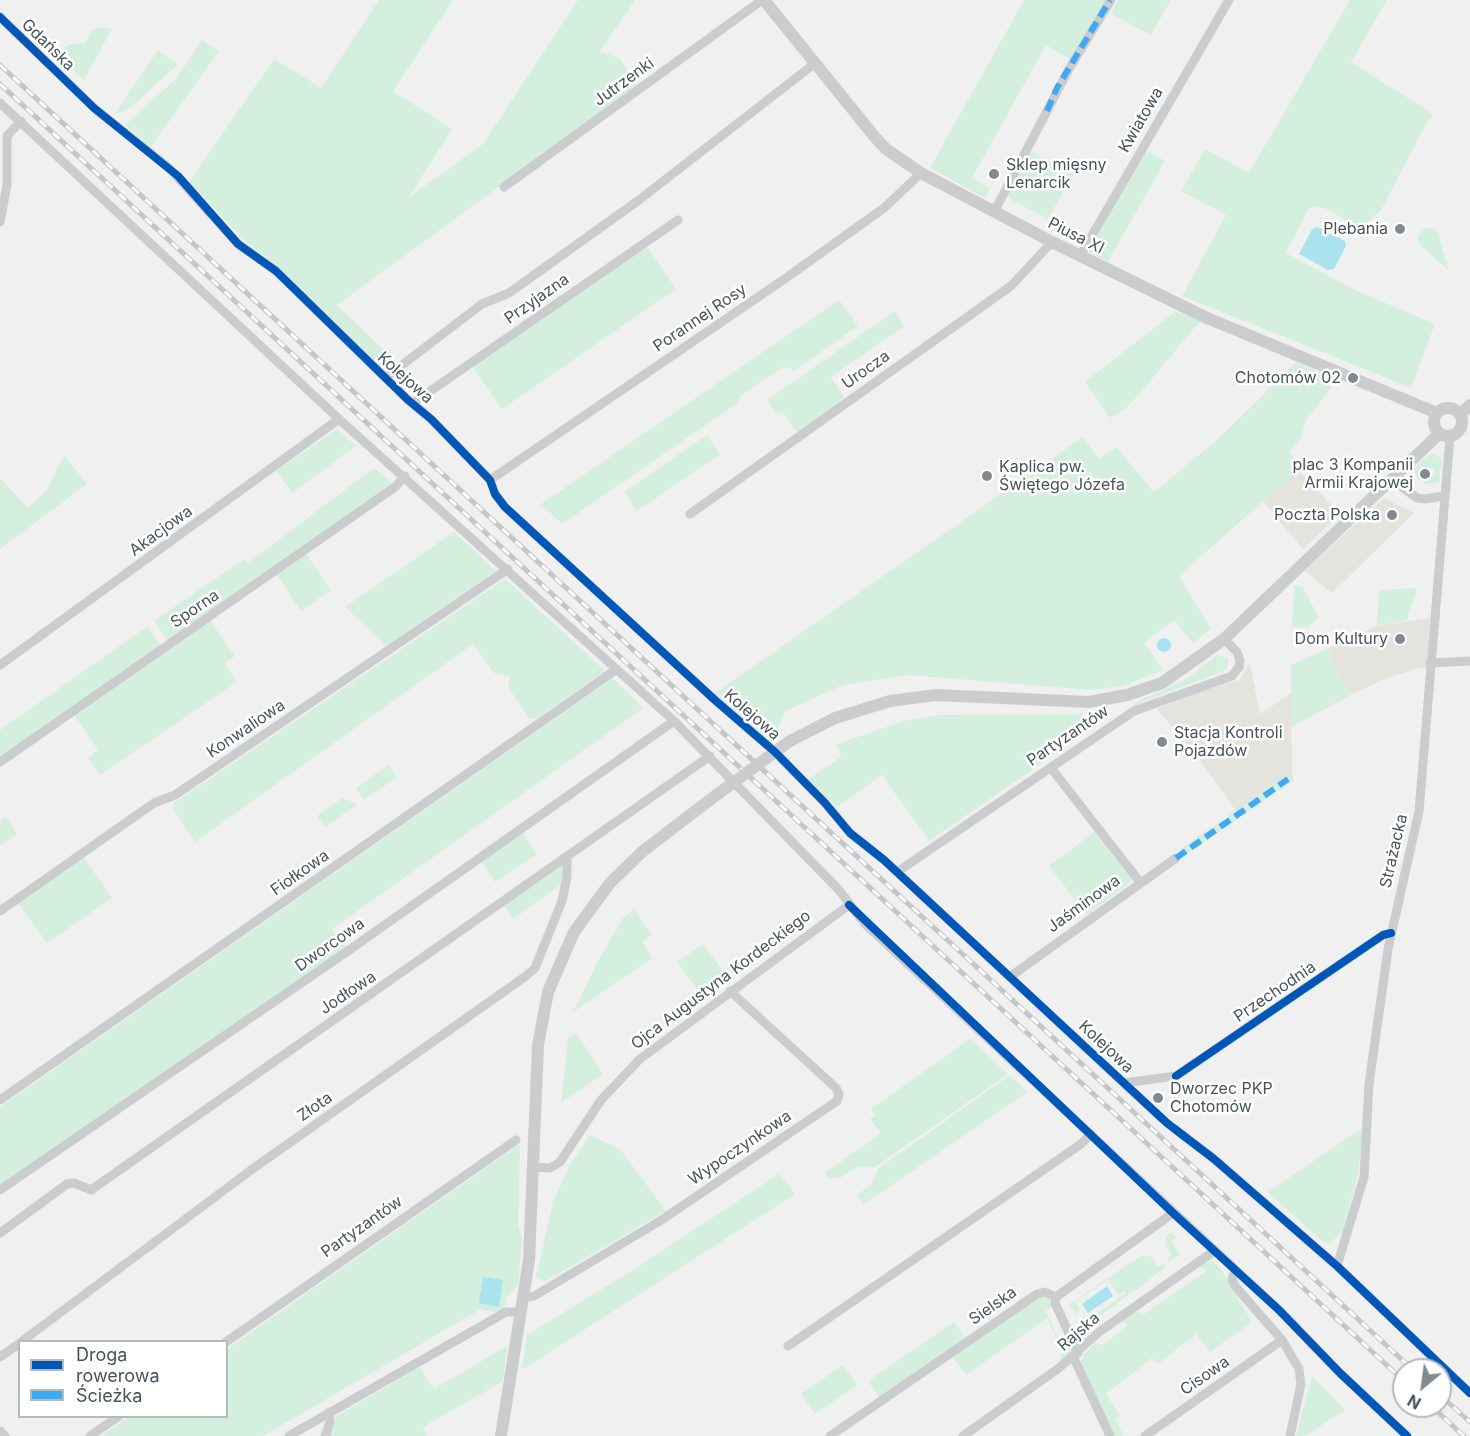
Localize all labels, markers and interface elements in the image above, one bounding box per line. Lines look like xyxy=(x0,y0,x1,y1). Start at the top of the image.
street label: Gdańska xyxy=(17,15,79,75)
street label: Jutrzenki xyxy=(590,54,658,110)
street label: Kwiatowa xyxy=(1115,84,1167,156)
place label: Sklep mięsny Lenarcik xyxy=(1006,155,1106,193)
marker: Sklep mięsny Lenarcik xyxy=(987,167,1001,181)
street label: Piusa XI xyxy=(1045,214,1107,258)
place label: Plebania xyxy=(1323,219,1388,239)
marker: Plebania xyxy=(1393,222,1407,236)
street label: Przyjazna xyxy=(501,270,573,328)
street label: Porannej Rosy xyxy=(650,280,750,356)
street label: Urocza xyxy=(838,347,894,393)
street label: Kolejowa xyxy=(373,348,437,408)
place label: Chotomów 02 xyxy=(1235,368,1341,388)
marker: Chotomów 02 xyxy=(1346,371,1360,385)
place label: plac 3 Kompanii Armii Krajowej xyxy=(1292,455,1413,493)
place label: Kaplica pw. Świętego Józefa xyxy=(999,457,1125,495)
marker: plac 3 Kompanii Armii Krajowej xyxy=(1418,467,1432,481)
marker: Kaplica pw. Świętego Józefa xyxy=(980,469,994,483)
street label: Akacjowa xyxy=(126,502,196,560)
place label: Poczta Polska xyxy=(1274,505,1380,525)
marker: Poczta Polska xyxy=(1385,508,1399,522)
street label: Sporna xyxy=(167,586,223,632)
place label: Dom Kultury xyxy=(1295,629,1388,649)
marker: Dom Kultury xyxy=(1393,632,1407,646)
street label: Kolejowa xyxy=(720,685,784,745)
street label: Konwaliowa xyxy=(203,696,289,762)
street label: Partyzantów xyxy=(1023,702,1113,770)
place label: Stacja Kontroli Pojazdów xyxy=(1174,723,1283,761)
marker: Stacja Kontroli Pojazdów xyxy=(1155,735,1169,749)
street label: Strażacka xyxy=(1376,812,1412,890)
street label: Fiołkowa xyxy=(267,846,333,900)
street label: Jaśminowa xyxy=(1044,871,1124,937)
street label: Ojca Augustyna Kordeckiego xyxy=(627,906,815,1054)
street label: Dworcowa xyxy=(292,914,368,976)
street label: Przechodnia xyxy=(1230,958,1320,1026)
street label: Jodłowa xyxy=(316,967,380,1019)
street label: Kolejowa xyxy=(1075,1017,1137,1077)
place label: Dworzec PKP Chotomów xyxy=(1170,1079,1273,1117)
street label: Złota xyxy=(294,1088,336,1126)
marker: Dworzec PKP Chotomów xyxy=(1151,1091,1165,1105)
street label: Wypoczynkowa xyxy=(685,1106,795,1190)
street label: Partyzantów xyxy=(318,1192,406,1262)
street label: Sielska xyxy=(966,1283,1020,1329)
street label: Rajska xyxy=(1054,1309,1104,1355)
legend xyxy=(18,1340,228,1418)
text: Droga rowerowa xyxy=(76,1344,160,1386)
street label: Cisowa xyxy=(1177,1352,1233,1400)
north arrow xyxy=(1392,1358,1452,1418)
text: Ścieżka xyxy=(76,1385,142,1406)
text: N xyxy=(1404,1390,1424,1414)

